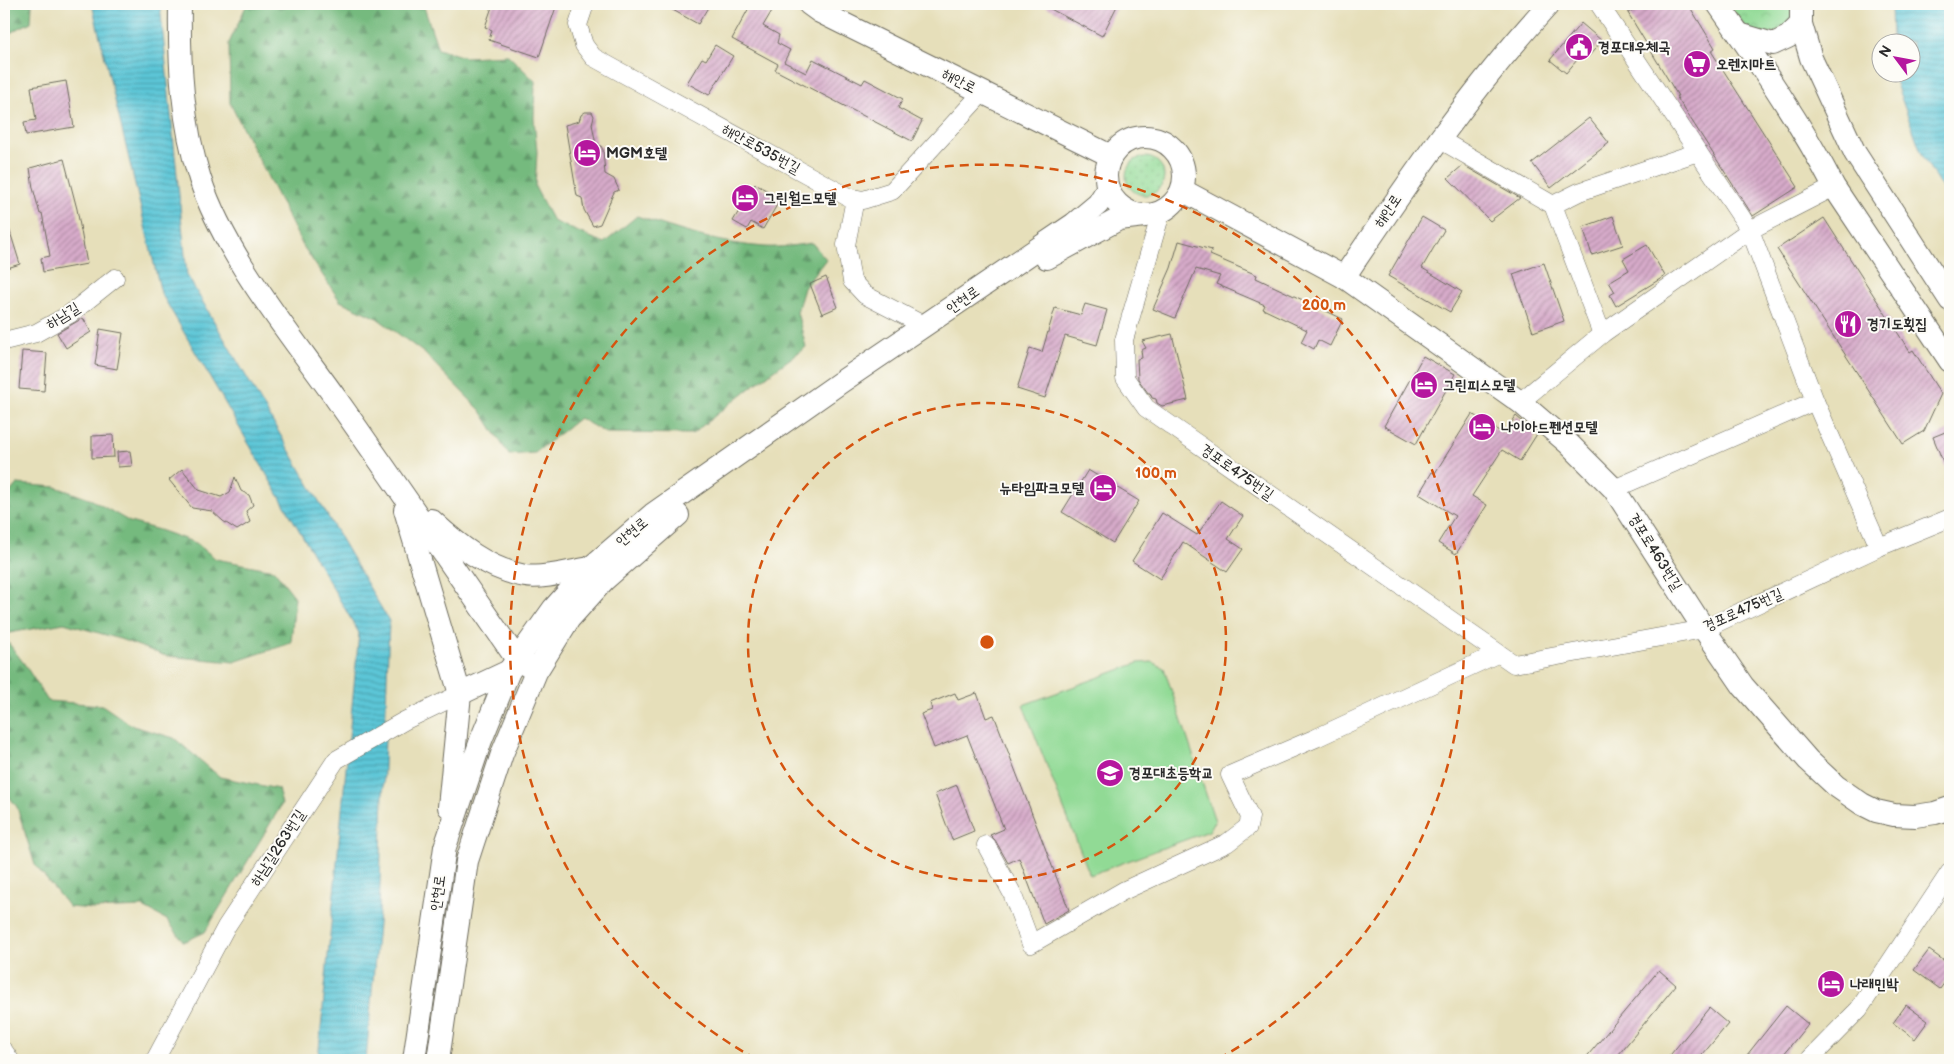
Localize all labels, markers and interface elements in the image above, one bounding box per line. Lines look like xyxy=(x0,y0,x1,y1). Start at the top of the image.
public building icon: 경포대우체국 xyxy=(1564,32,1594,62)
north arrow xyxy=(1872,32,1922,82)
place label: 경포대우체국 xyxy=(1598,38,1670,57)
text: N xyxy=(1875,42,1895,60)
supermarket icon: 오렌지마트 xyxy=(1682,49,1712,79)
place label: 오렌지마트 xyxy=(1716,55,1776,74)
street label: 해안로 xyxy=(939,64,979,98)
street label: 해안로535번길 xyxy=(718,120,804,178)
hotel icon: MGM호텔 xyxy=(572,138,602,168)
place label: MGM호텔 xyxy=(606,144,667,163)
hotel icon: 그린월드모텔 xyxy=(730,183,760,213)
place label: 그린월드모텔 xyxy=(764,189,836,208)
street label: 해안로 xyxy=(1370,191,1406,231)
street label: 안현로 xyxy=(943,282,983,318)
text: 200 m xyxy=(1302,296,1346,315)
street label: 하남길 xyxy=(43,298,83,334)
restaurant icon: 경기도횟집 xyxy=(1833,309,1863,339)
place label: 경기도횟집 xyxy=(1867,315,1927,334)
hotel icon: 그린피스모텔 xyxy=(1409,370,1439,400)
place label: 그린피스모텔 xyxy=(1443,376,1515,395)
hotel icon: 나이아드펜션모텔 xyxy=(1467,412,1497,442)
place label: 나이아드펜션모텔 xyxy=(1501,418,1598,437)
street label: 경포로475번길 xyxy=(1197,440,1277,504)
text: 100 m xyxy=(1135,464,1177,483)
hotel icon: 뉴타임파크모텔 xyxy=(1088,473,1118,503)
place label: 뉴타임파크모텔 xyxy=(1000,479,1084,498)
street label: 경포로463번길 xyxy=(1624,510,1686,594)
street label: 안현로 xyxy=(612,513,652,551)
street label: 경포로475번길 xyxy=(1700,584,1786,636)
centre of rings xyxy=(978,633,996,651)
school or university icon: 경포대초등학교 xyxy=(1095,758,1125,788)
place label: 경포대초등학교 xyxy=(1129,764,1214,783)
street label: 하남길263번길 xyxy=(246,806,310,890)
street label: 안현로 xyxy=(426,874,450,912)
hotel icon: 나래민박 xyxy=(1816,969,1846,999)
place label: 나래민박 xyxy=(1850,975,1899,994)

